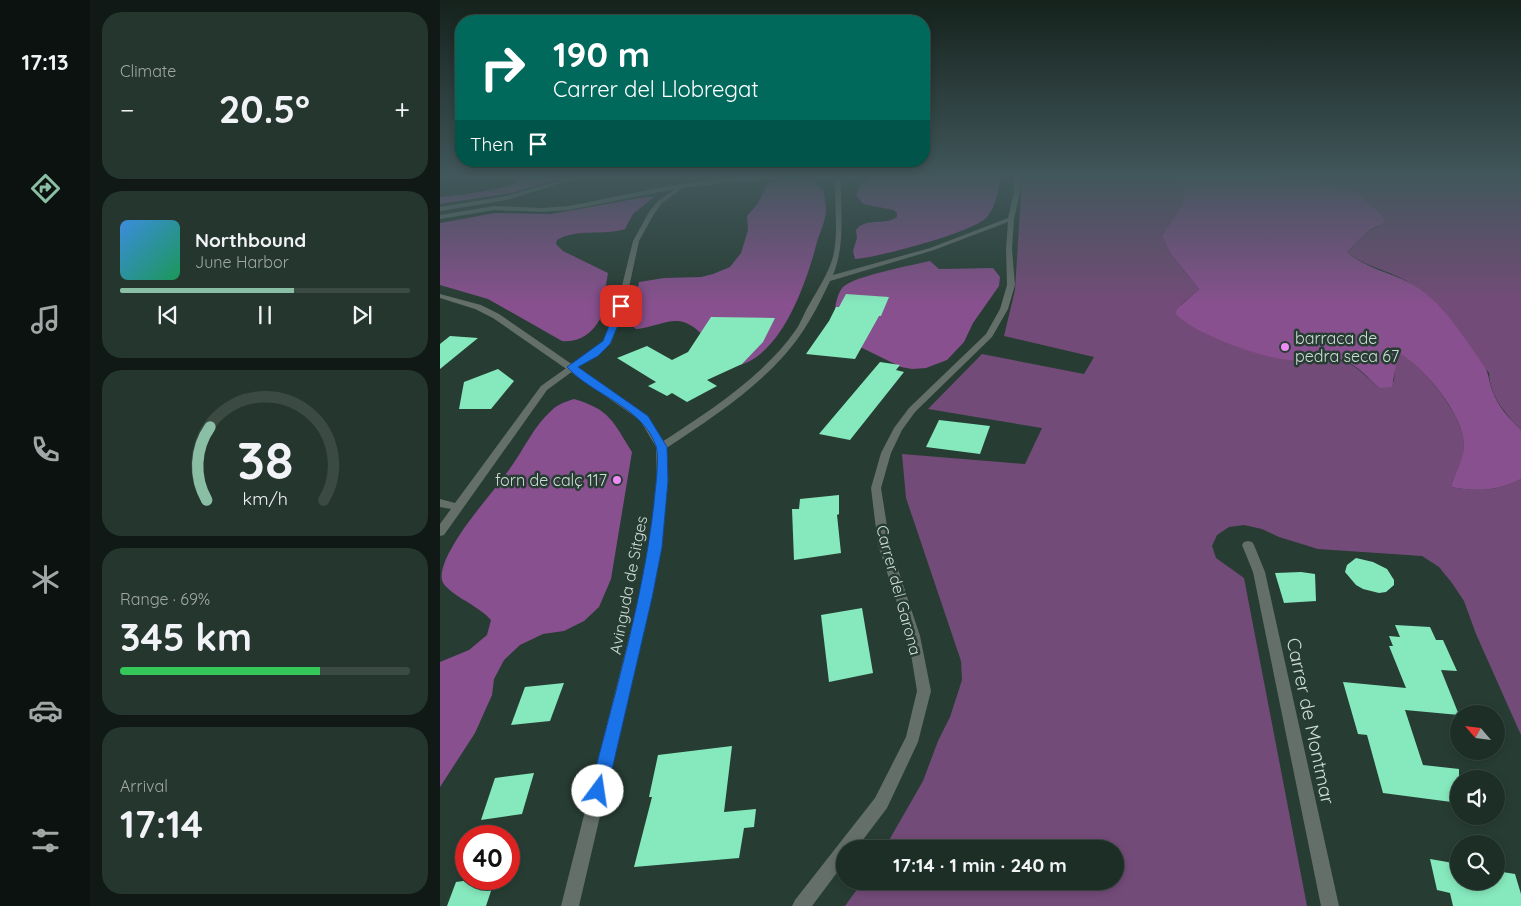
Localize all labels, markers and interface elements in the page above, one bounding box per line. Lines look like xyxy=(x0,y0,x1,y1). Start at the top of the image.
text: 190 m xyxy=(553,32,650,76)
icon: right xyxy=(470,35,535,100)
text: 17:13 xyxy=(21,48,69,76)
text: Climate xyxy=(120,61,176,81)
text: Carrer del Llobregat xyxy=(553,75,759,103)
text: 20.5° xyxy=(219,85,310,133)
text: − xyxy=(120,92,135,127)
text: + xyxy=(394,92,410,127)
icon: arrive xyxy=(524,130,552,158)
text: Then xyxy=(470,132,514,156)
icon: directions xyxy=(28,171,63,206)
text: Northbound xyxy=(195,228,306,252)
text: June Harbor xyxy=(195,252,289,272)
pin xyxy=(600,285,642,327)
icon: arrive xyxy=(607,292,635,320)
icon: previous xyxy=(154,301,182,329)
icon: pause xyxy=(251,301,279,329)
icon: next xyxy=(348,301,376,329)
icon: music xyxy=(28,302,63,337)
place label: barraca de pedra seca 67 xyxy=(1295,328,1399,366)
marker: barraca de pedra seca 67 xyxy=(1279,341,1291,353)
text: 38 xyxy=(237,427,293,492)
icon: phone xyxy=(28,432,63,467)
place label: forn de calç 117 xyxy=(495,470,607,490)
marker: forn de calç 117 xyxy=(611,474,623,486)
text: km/h xyxy=(242,487,288,509)
street label: Avinguda de Sitges xyxy=(605,514,651,656)
street label: Carrer del Garona xyxy=(872,523,926,657)
icon: climate xyxy=(28,562,63,597)
text: Range · 69% xyxy=(120,589,210,609)
text: 345 km xyxy=(120,613,252,661)
street label: Carrer de Montmar xyxy=(1282,636,1341,807)
icon: car xyxy=(28,693,63,728)
north arrow xyxy=(1450,705,1505,760)
map controls xyxy=(1450,705,1505,890)
position arrow xyxy=(571,764,623,816)
button: sound xyxy=(1450,770,1505,825)
text: Arrival xyxy=(120,776,168,796)
text: 17:14 xyxy=(120,800,203,848)
icon: filters xyxy=(28,823,63,858)
speed limit sign: 40 xyxy=(455,825,520,890)
button: search xyxy=(1450,835,1505,890)
text: 17:14 · 1 min · 240 m xyxy=(893,853,1067,877)

